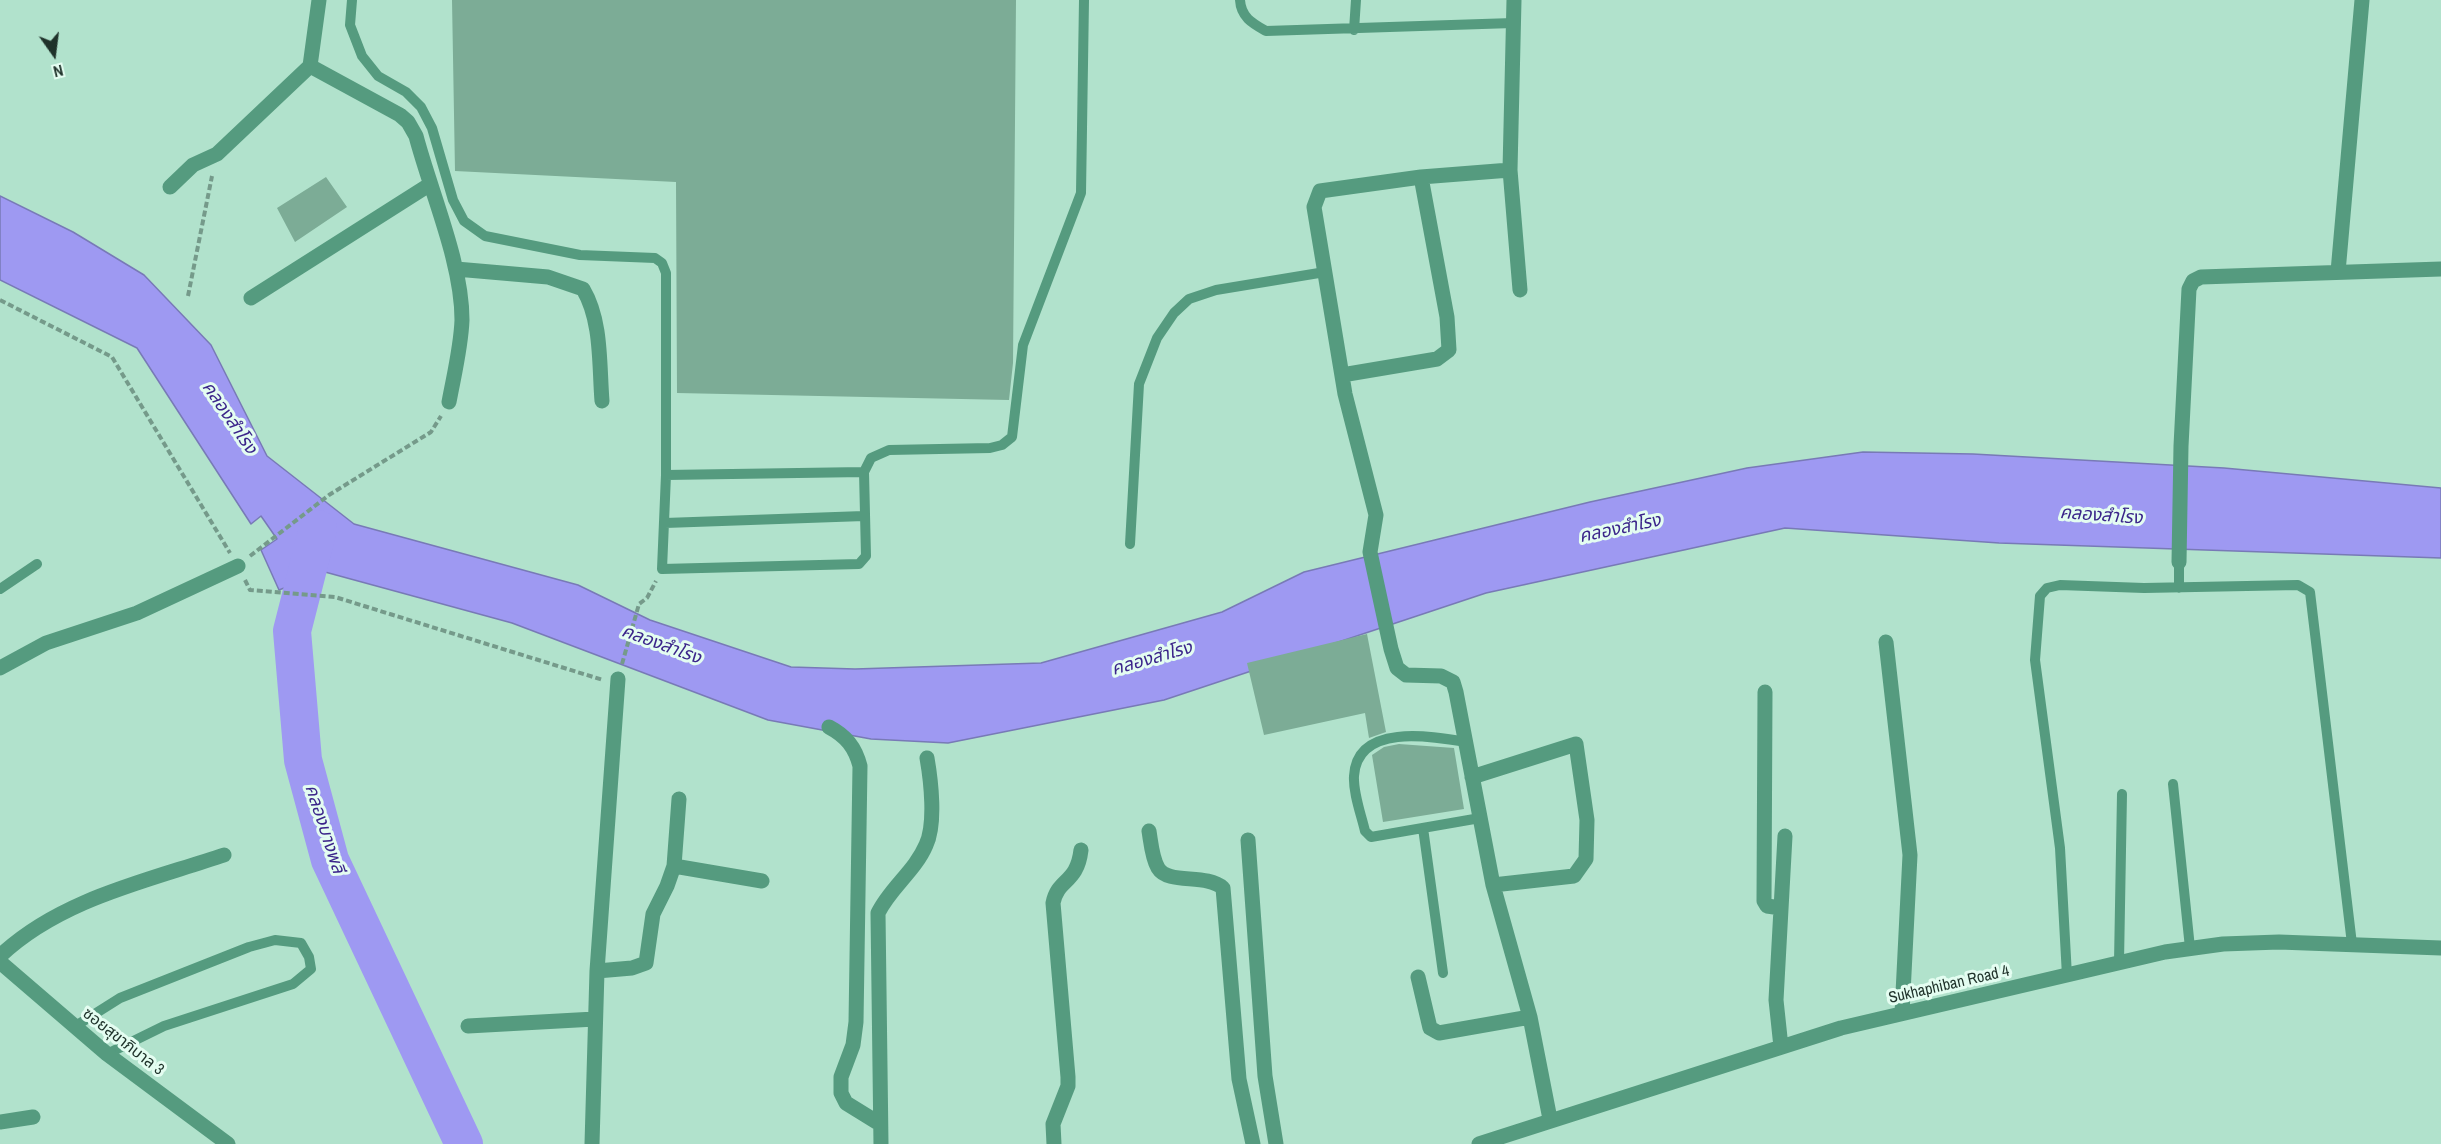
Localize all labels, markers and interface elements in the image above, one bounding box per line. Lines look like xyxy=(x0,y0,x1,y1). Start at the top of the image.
north arrow xyxy=(24,24,84,84)
text: N xyxy=(51,60,66,83)
water label: คลองสำโรง xyxy=(197,378,261,458)
water label: คลองสำโรง xyxy=(2059,502,2143,530)
water label: คลองสำโรง xyxy=(1577,510,1663,548)
water label: คลองสำโรง xyxy=(618,621,704,669)
water label: คลองสำโรง xyxy=(1109,637,1195,681)
water label: คลองบางพลี xyxy=(300,782,348,876)
street label: Sukhaphiban Road 4 xyxy=(1887,962,2011,1008)
street label: ซอยสุขาภิบาล 3 xyxy=(79,1004,167,1080)

